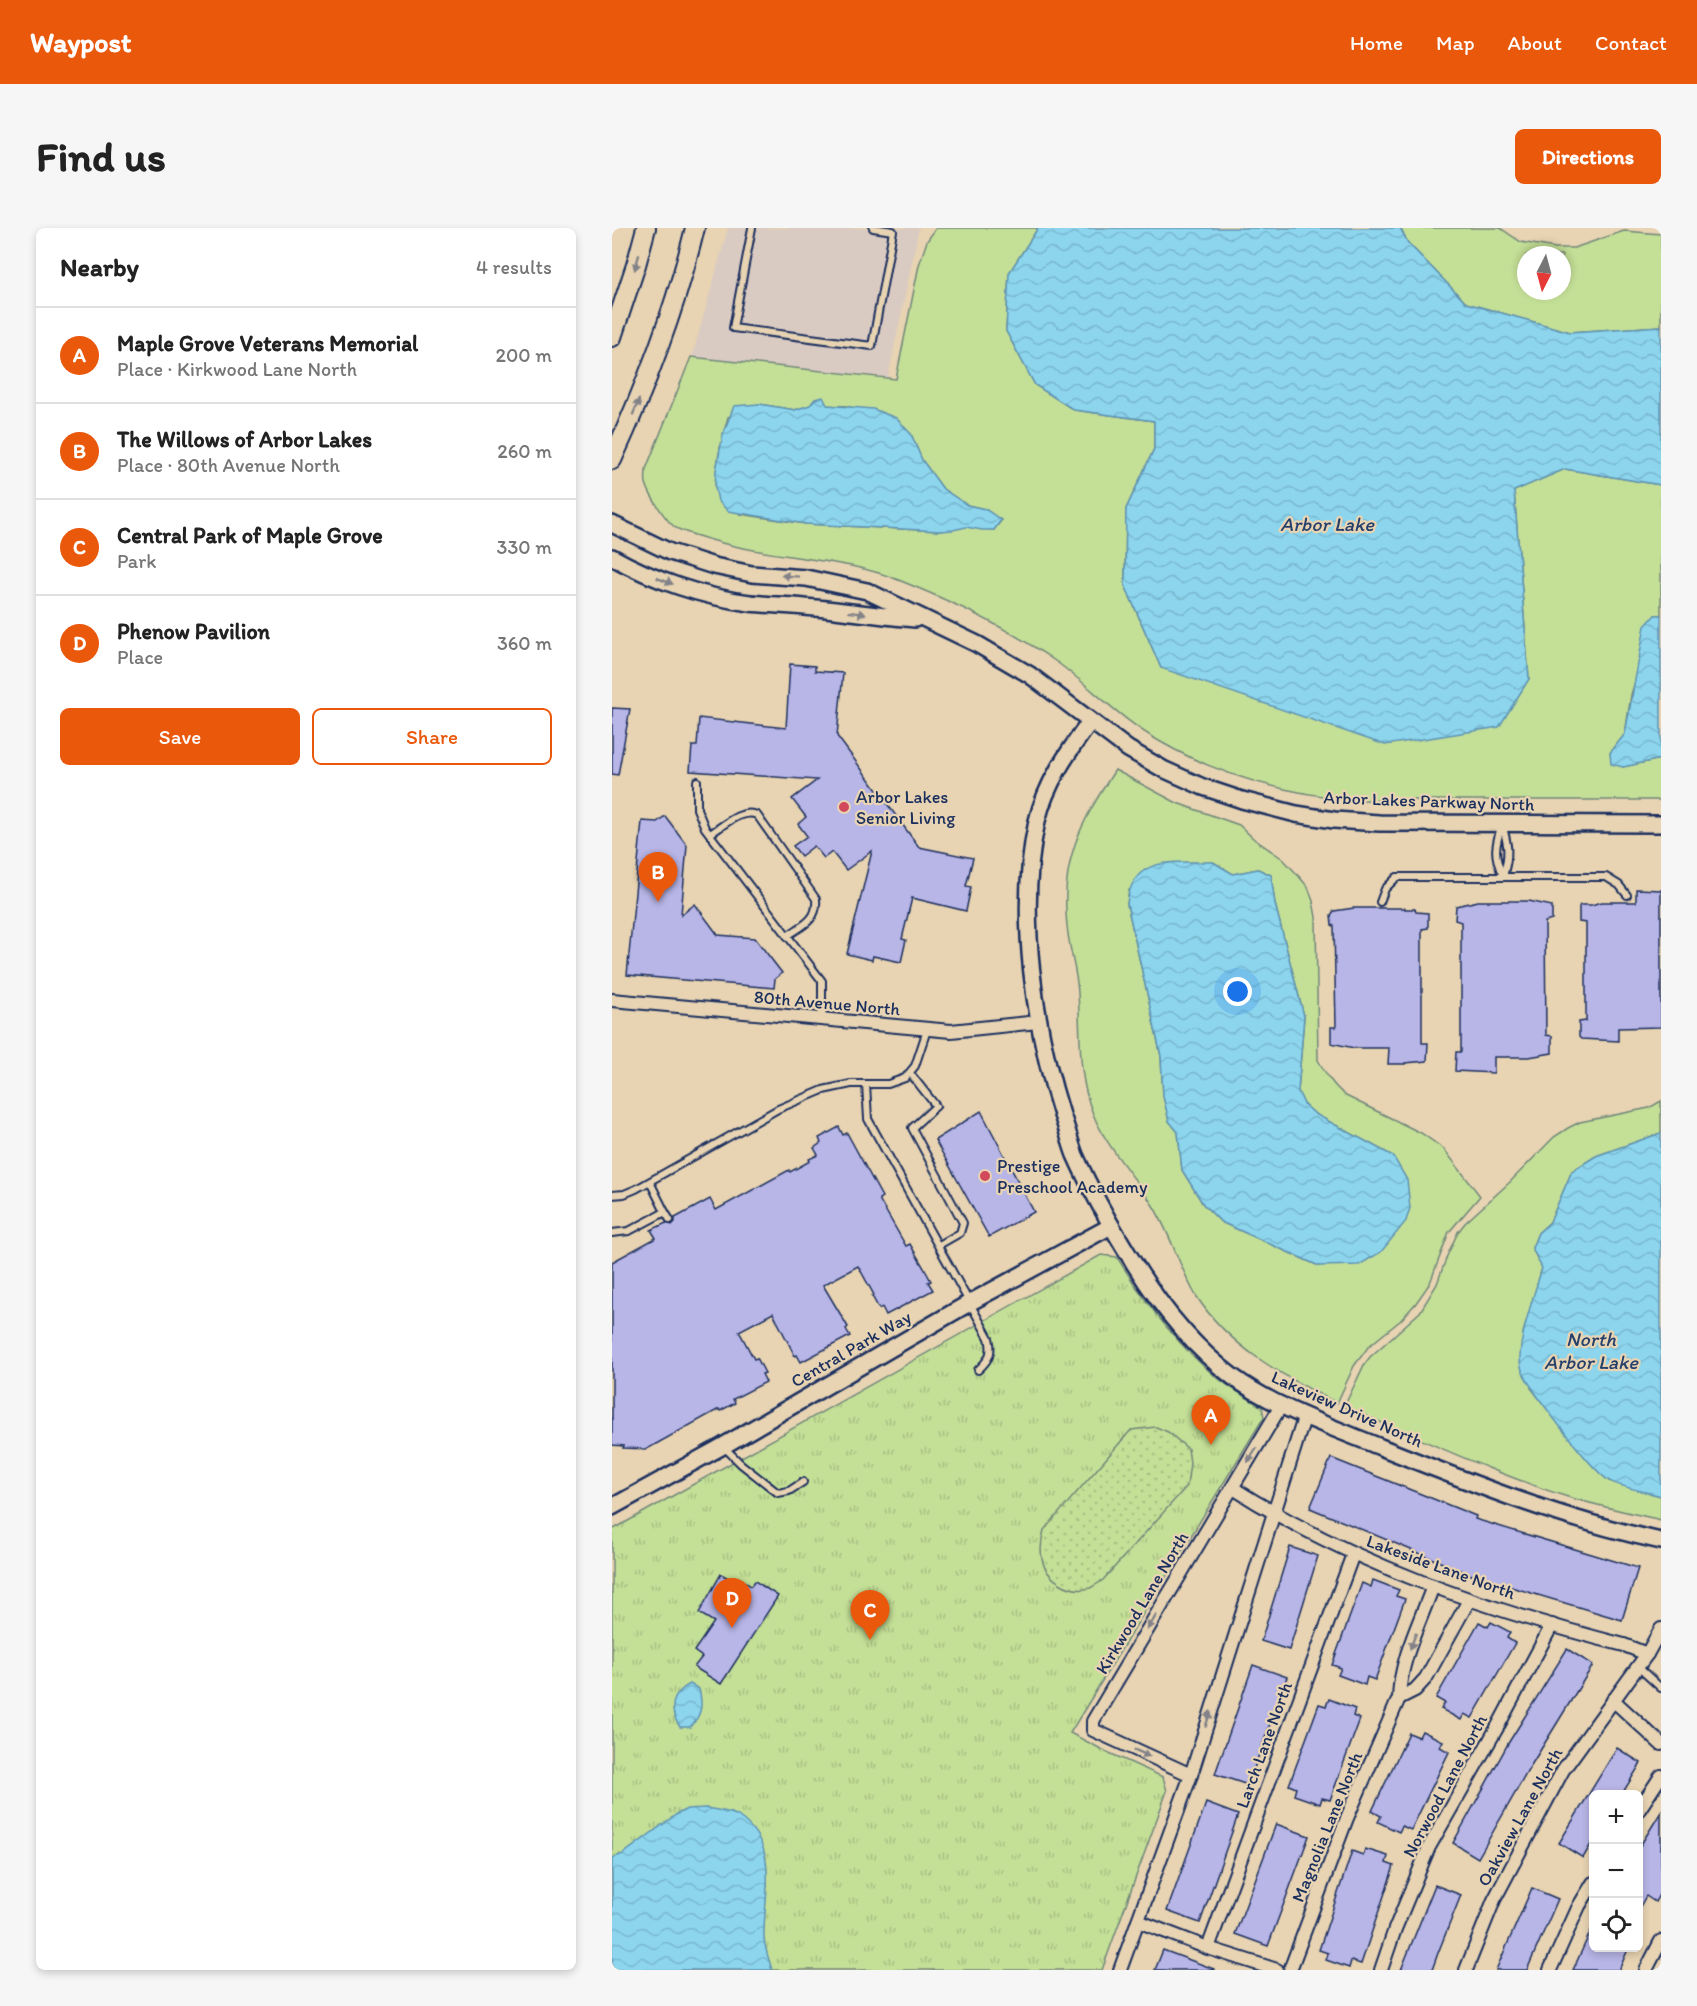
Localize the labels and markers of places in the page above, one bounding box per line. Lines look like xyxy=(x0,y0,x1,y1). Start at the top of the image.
place label: Arbor Lakes Senior Living xyxy=(856,786,956,829)
marker: Arbor Lakes Senior Living xyxy=(837,800,851,814)
pin: B xyxy=(638,852,678,902)
place label: Prestige Preschool Academy xyxy=(997,1155,1148,1198)
marker: Prestige Preschool Academy xyxy=(978,1169,992,1183)
pin: A xyxy=(1192,1396,1230,1445)
pin: D xyxy=(712,1578,752,1628)
pin: C xyxy=(850,1590,890,1640)

